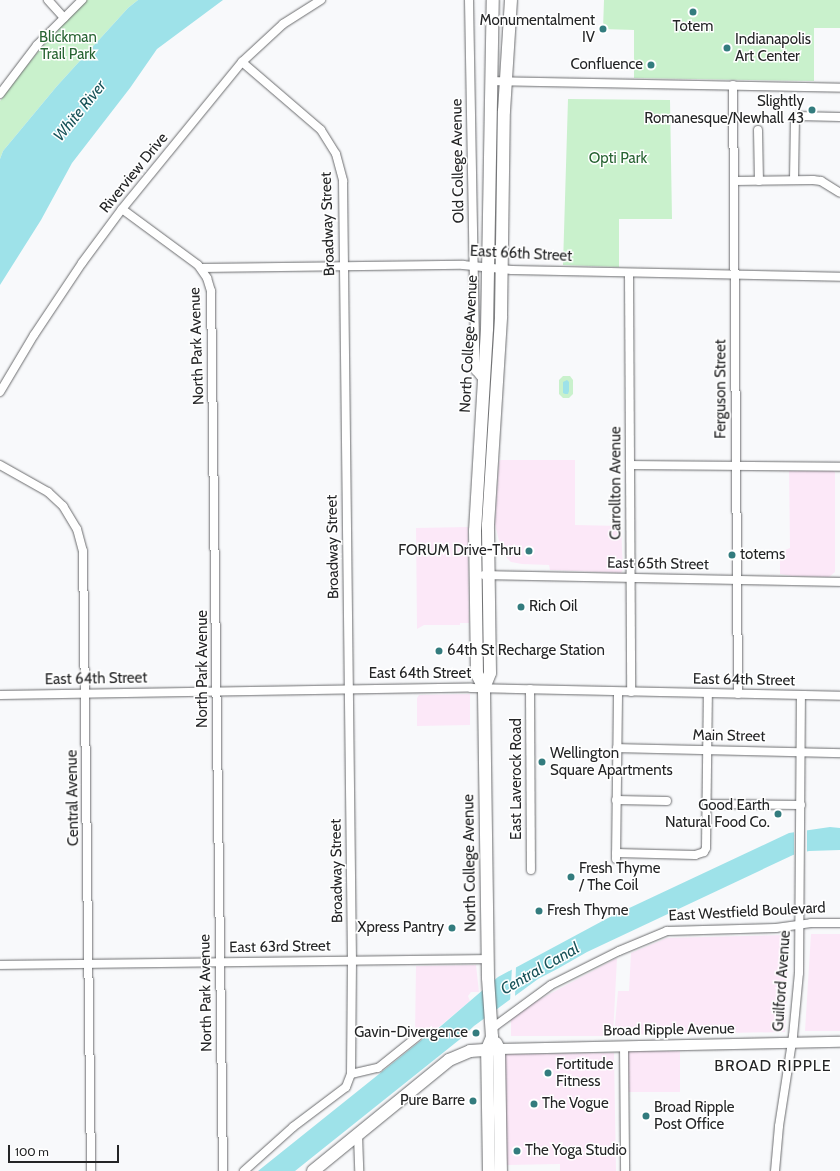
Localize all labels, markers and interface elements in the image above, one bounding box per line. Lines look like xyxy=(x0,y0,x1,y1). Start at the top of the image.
marker: Totem xyxy=(688,7,698,17)
place label: Monumentalment IV xyxy=(479,11,595,46)
place label: Totem xyxy=(673,18,713,36)
marker: Monumentalment IV xyxy=(598,24,608,34)
park label: Blickman Trail Park xyxy=(39,28,97,63)
place label: Indianapolis Art Center xyxy=(735,30,811,65)
marker: Indianapolis Art Center xyxy=(722,43,732,53)
place label: Confluence xyxy=(571,56,643,74)
marker: Confluence xyxy=(646,60,656,70)
water label: White River xyxy=(50,77,110,145)
place label: Slightly Romanesque/Newhall 43 xyxy=(644,92,804,127)
street label: Old College Avenue xyxy=(448,99,468,223)
marker: Slightly Romanesque/Newhall 43 xyxy=(807,105,817,115)
street label: Riverview Drive xyxy=(96,129,172,217)
park label: Opti Park xyxy=(589,150,647,168)
street label: Broadway Street xyxy=(317,172,339,276)
street label: East 66th Street xyxy=(469,242,573,266)
street label: North College Avenue xyxy=(456,275,482,413)
street label: North Park Avenue xyxy=(186,287,208,405)
street label: Ferguson Street xyxy=(712,339,730,439)
street label: Carrollton Avenue xyxy=(607,426,625,540)
street label: Broadway Street xyxy=(323,495,343,599)
place label: FORUM Drive-Thru xyxy=(398,542,521,560)
marker: FORUM Drive-Thru xyxy=(524,546,534,556)
place label: totems xyxy=(740,546,785,564)
marker: totems xyxy=(727,550,737,560)
street label: East 65th Street xyxy=(607,554,709,574)
place label: Rich Oil xyxy=(529,598,578,616)
marker: Rich Oil xyxy=(516,602,526,612)
street label: North Park Avenue xyxy=(194,610,212,728)
place label: 64th St Recharge Station xyxy=(447,642,605,660)
marker: 64th St Recharge Station xyxy=(434,646,444,656)
street label: East 64th Street xyxy=(369,665,471,683)
street label: East 64th Street xyxy=(45,669,147,689)
street label: East 64th Street xyxy=(693,670,795,690)
street label: East Laverock Road xyxy=(508,718,526,840)
street label: Main Street xyxy=(692,726,766,746)
place label: Wellington Square Apartments xyxy=(550,744,673,779)
street label: Central Avenue xyxy=(63,750,83,846)
marker: Wellington Square Apartments xyxy=(537,757,547,767)
street label: North College Avenue xyxy=(460,794,480,932)
place label: Good Earth Natural Food Co. xyxy=(665,796,770,831)
marker: Good Earth Natural Food Co. xyxy=(773,809,783,819)
street label: Broadway Street xyxy=(327,819,347,923)
place label: Fresh Thyme / The Coil xyxy=(579,859,660,894)
marker: Fresh Thyme / The Coil xyxy=(566,872,576,882)
street label: East Westfield Boulevard xyxy=(668,899,826,925)
place label: Fresh Thyme xyxy=(547,902,628,920)
marker: Fresh Thyme xyxy=(534,906,544,916)
place label: Xpress Pantry xyxy=(358,919,444,937)
marker: Xpress Pantry xyxy=(447,923,457,933)
street label: Guilford Avenue xyxy=(769,930,795,1032)
street label: North Park Avenue xyxy=(196,934,216,1052)
street label: East 63rd Street xyxy=(229,937,331,957)
water label: Central Canal xyxy=(497,939,583,999)
street label: Broad Ripple Avenue xyxy=(603,1020,735,1040)
place label: Gavin-Divergence xyxy=(354,1024,468,1042)
marker: Gavin-Divergence xyxy=(471,1028,481,1038)
place label: Fortitude Fitness xyxy=(556,1055,613,1090)
district label: BROAD RIPPLE xyxy=(714,1056,832,1076)
marker: Fortitude Fitness xyxy=(543,1068,553,1078)
place label: Pure Barre xyxy=(400,1092,465,1110)
place label: The Vogue xyxy=(542,1095,609,1113)
marker: Pure Barre xyxy=(468,1096,478,1106)
place label: Broad Ripple Post Office xyxy=(654,1098,735,1133)
marker: The Vogue xyxy=(529,1099,539,1109)
marker: Broad Ripple Post Office xyxy=(641,1111,651,1121)
scale bar xyxy=(10,1137,121,1163)
place label: The Yoga Studio xyxy=(525,1142,627,1160)
text: 100 m xyxy=(15,1144,49,1159)
marker: The Yoga Studio xyxy=(512,1146,522,1156)

